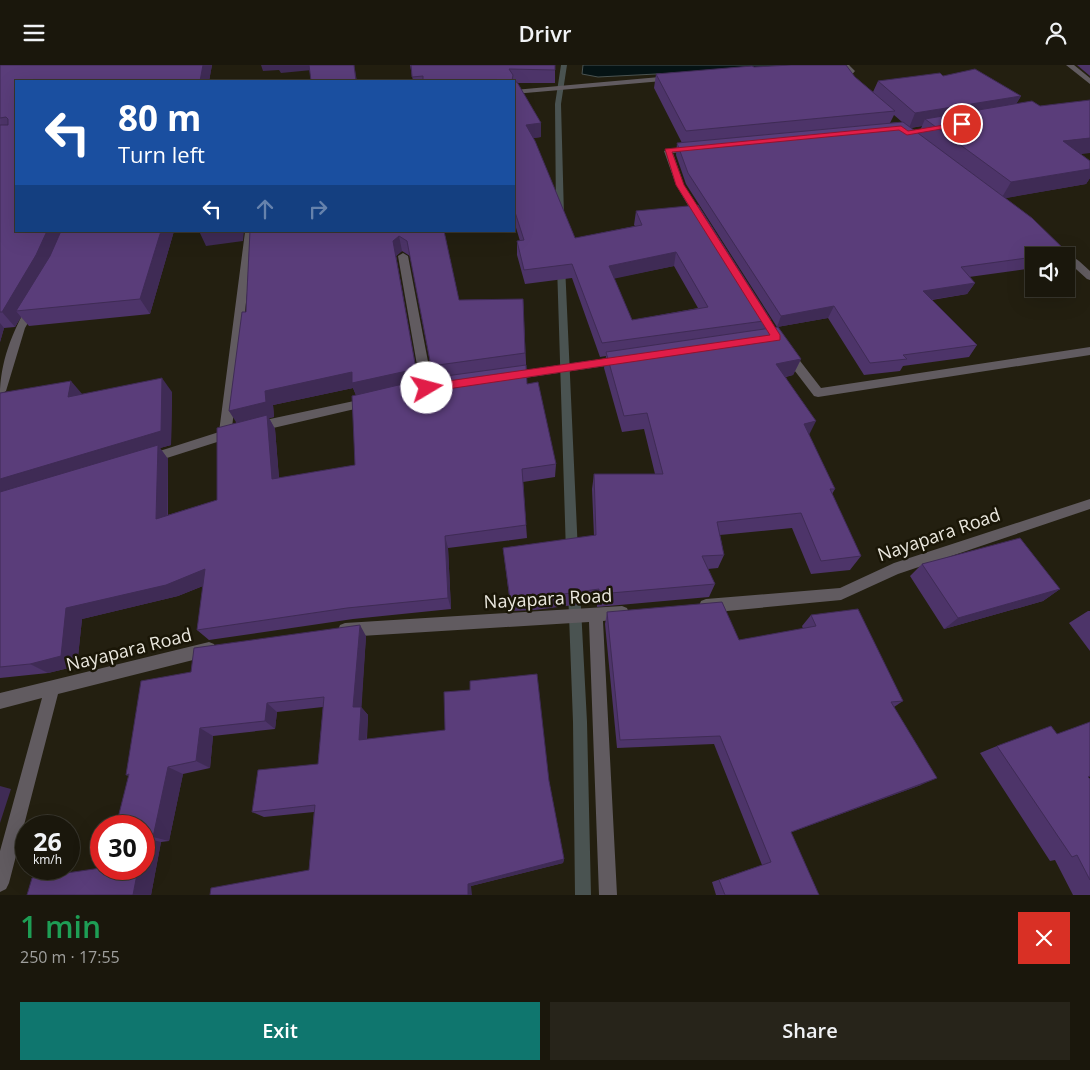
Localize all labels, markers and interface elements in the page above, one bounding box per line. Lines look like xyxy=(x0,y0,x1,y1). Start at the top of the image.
text: Drivr xyxy=(518,18,572,48)
icon: menu xyxy=(20,19,48,47)
icon: person xyxy=(1042,19,1070,47)
text: 80 m xyxy=(118,94,201,141)
icon: left xyxy=(35,100,100,165)
pin xyxy=(941,103,983,145)
icon: arrive xyxy=(948,110,976,138)
text: Turn left xyxy=(118,139,205,169)
icon: left xyxy=(198,195,226,223)
icon: ahead xyxy=(251,195,279,223)
icon: right xyxy=(304,195,332,223)
map controls xyxy=(1025,247,1075,297)
button: sound xyxy=(1025,247,1075,297)
position arrow xyxy=(400,361,452,413)
street label: Nayapara Road xyxy=(874,502,1003,566)
street label: Nayapara Road xyxy=(483,583,613,613)
street label: Nayapara Road xyxy=(63,622,194,676)
speed limit sign: 30 xyxy=(90,815,155,880)
text: 26 xyxy=(33,824,62,858)
text: km/h xyxy=(33,851,62,868)
text: 1 min xyxy=(20,906,101,947)
button: close xyxy=(1018,912,1070,964)
text: 250 m · 17:55 xyxy=(20,946,120,968)
button: Exit xyxy=(20,1002,540,1060)
button: Share xyxy=(550,1002,1070,1060)

